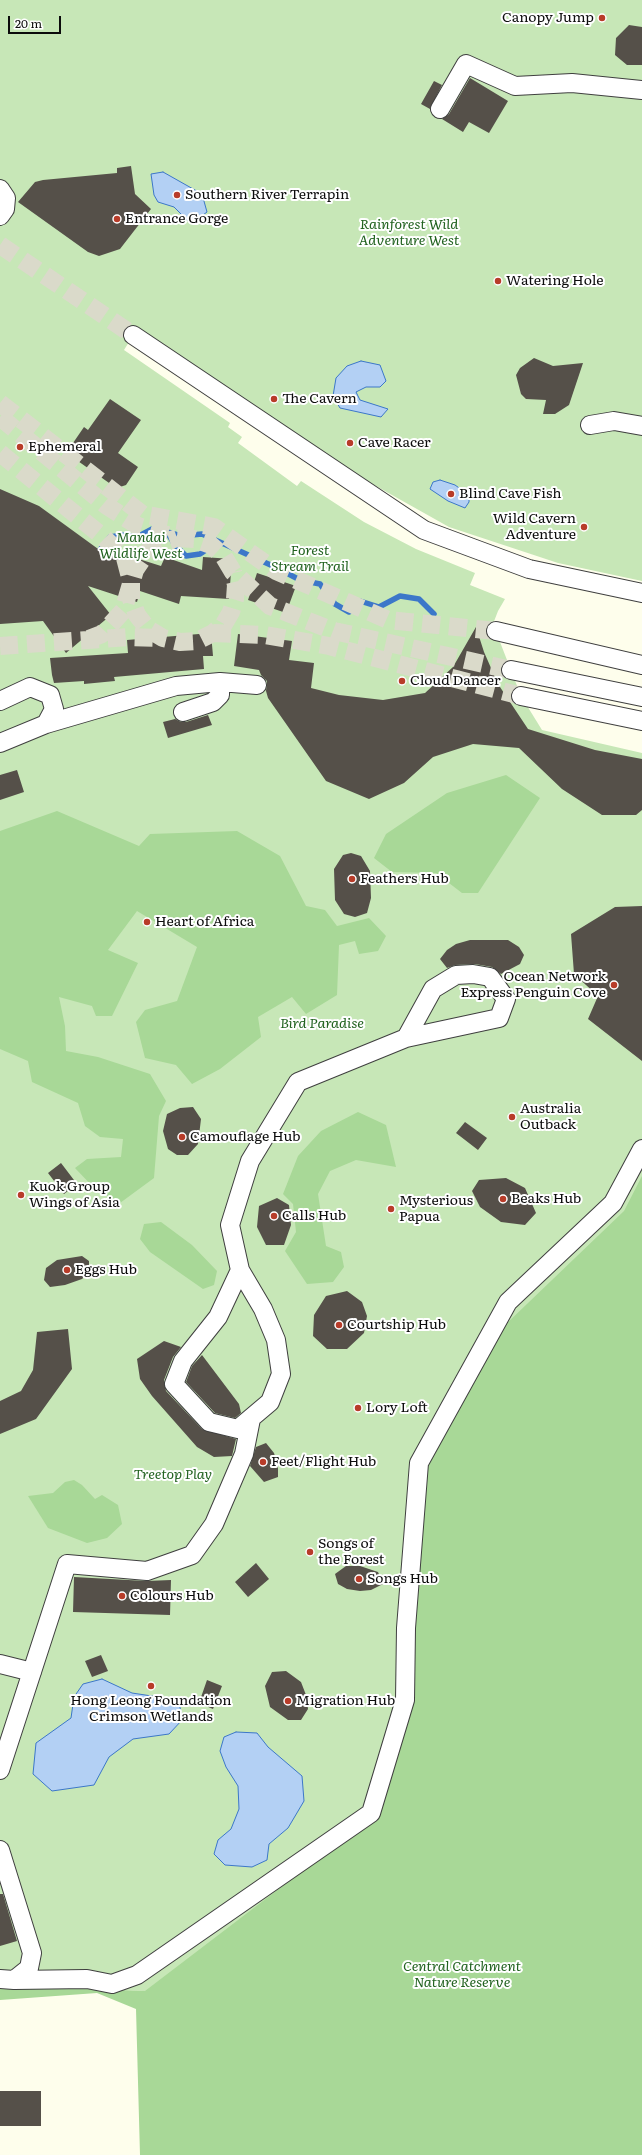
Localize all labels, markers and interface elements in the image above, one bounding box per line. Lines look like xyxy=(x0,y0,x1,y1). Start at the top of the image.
scale bar xyxy=(10,8,63,34)
place label: Canopy Jump xyxy=(502,10,594,26)
marker: Canopy Jump xyxy=(597,13,607,23)
text: 20 m xyxy=(15,14,42,32)
place label: Southern River Terrapin xyxy=(185,187,349,203)
marker: Southern River Terrapin xyxy=(172,190,182,200)
place label: Entrance Gorge xyxy=(125,211,228,227)
marker: Entrance Gorge xyxy=(112,214,122,224)
park label: Rainforest Wild Adventure West xyxy=(359,217,459,250)
place label: Watering Hole xyxy=(506,273,603,289)
marker: Watering Hole xyxy=(493,276,503,286)
place label: The Cavern xyxy=(282,391,357,407)
marker: The Cavern xyxy=(269,394,279,404)
place label: Cave Racer xyxy=(358,435,431,451)
marker: Cave Racer xyxy=(345,438,355,448)
place label: Ephemeral xyxy=(28,439,101,455)
marker: Ephemeral xyxy=(15,442,25,452)
place label: Blind Cave Fish xyxy=(459,486,562,502)
marker: Blind Cave Fish xyxy=(446,489,456,499)
place label: Wild Cavern Adventure xyxy=(493,511,576,544)
marker: Wild Cavern Adventure xyxy=(579,522,589,532)
park label: Mandai Wildlife West xyxy=(99,530,183,562)
park label: Forest Stream Trail xyxy=(271,543,349,576)
place label: Cloud Dancer xyxy=(410,673,501,689)
marker: Cloud Dancer xyxy=(397,676,407,686)
place label: Feathers Hub xyxy=(360,871,449,887)
marker: Feathers Hub xyxy=(347,874,357,884)
place label: Heart of Africa xyxy=(155,914,254,930)
marker: Heart of Africa xyxy=(142,917,152,927)
place label: Ocean Network Express Penguin Cove xyxy=(460,969,606,1002)
marker: Ocean Network Express Penguin Cove xyxy=(609,980,619,990)
park label: Bird Paradise xyxy=(280,1016,364,1032)
place label: Australia Outback xyxy=(520,1101,581,1134)
marker: Australia Outback xyxy=(507,1112,517,1122)
place label: Camouflage Hub xyxy=(190,1129,301,1145)
marker: Camouflage Hub xyxy=(177,1132,187,1142)
place label: Kuok Group Wings of Asia xyxy=(29,1179,120,1212)
marker: Kuok Group Wings of Asia xyxy=(16,1190,26,1200)
place label: Beaks Hub xyxy=(511,1191,581,1207)
place label: Mysterious Papua xyxy=(399,1193,473,1226)
marker: Beaks Hub xyxy=(498,1194,508,1204)
marker: Mysterious Papua xyxy=(386,1204,396,1214)
place label: Calls Hub xyxy=(282,1208,346,1224)
marker: Calls Hub xyxy=(269,1211,279,1221)
place label: Eggs Hub xyxy=(75,1262,137,1278)
marker: Eggs Hub xyxy=(62,1265,72,1275)
place label: Courtship Hub xyxy=(347,1317,446,1333)
marker: Courtship Hub xyxy=(334,1320,344,1330)
place label: Lory Loft xyxy=(366,1400,428,1416)
marker: Lory Loft xyxy=(353,1403,363,1413)
place label: Feet/Flight Hub xyxy=(271,1454,376,1470)
marker: Feet/Flight Hub xyxy=(258,1457,268,1467)
park label: Treetop Play xyxy=(134,1467,212,1483)
place label: Songs of the Forest xyxy=(318,1536,384,1568)
marker: Songs of the Forest xyxy=(305,1547,315,1557)
place label: Songs Hub xyxy=(367,1571,438,1587)
marker: Songs Hub xyxy=(354,1574,364,1584)
place label: Colours Hub xyxy=(130,1588,214,1604)
marker: Colours Hub xyxy=(117,1591,127,1601)
marker: Hong Leong Foundation Crimson Wetlands xyxy=(146,1681,156,1691)
place label: Hong Leong Foundation Crimson Wetlands xyxy=(70,1693,232,1726)
place label: Migration Hub xyxy=(296,1693,395,1709)
marker: Migration Hub xyxy=(283,1696,293,1706)
park label: Central Catchment Nature Reserve xyxy=(403,1959,521,1992)

